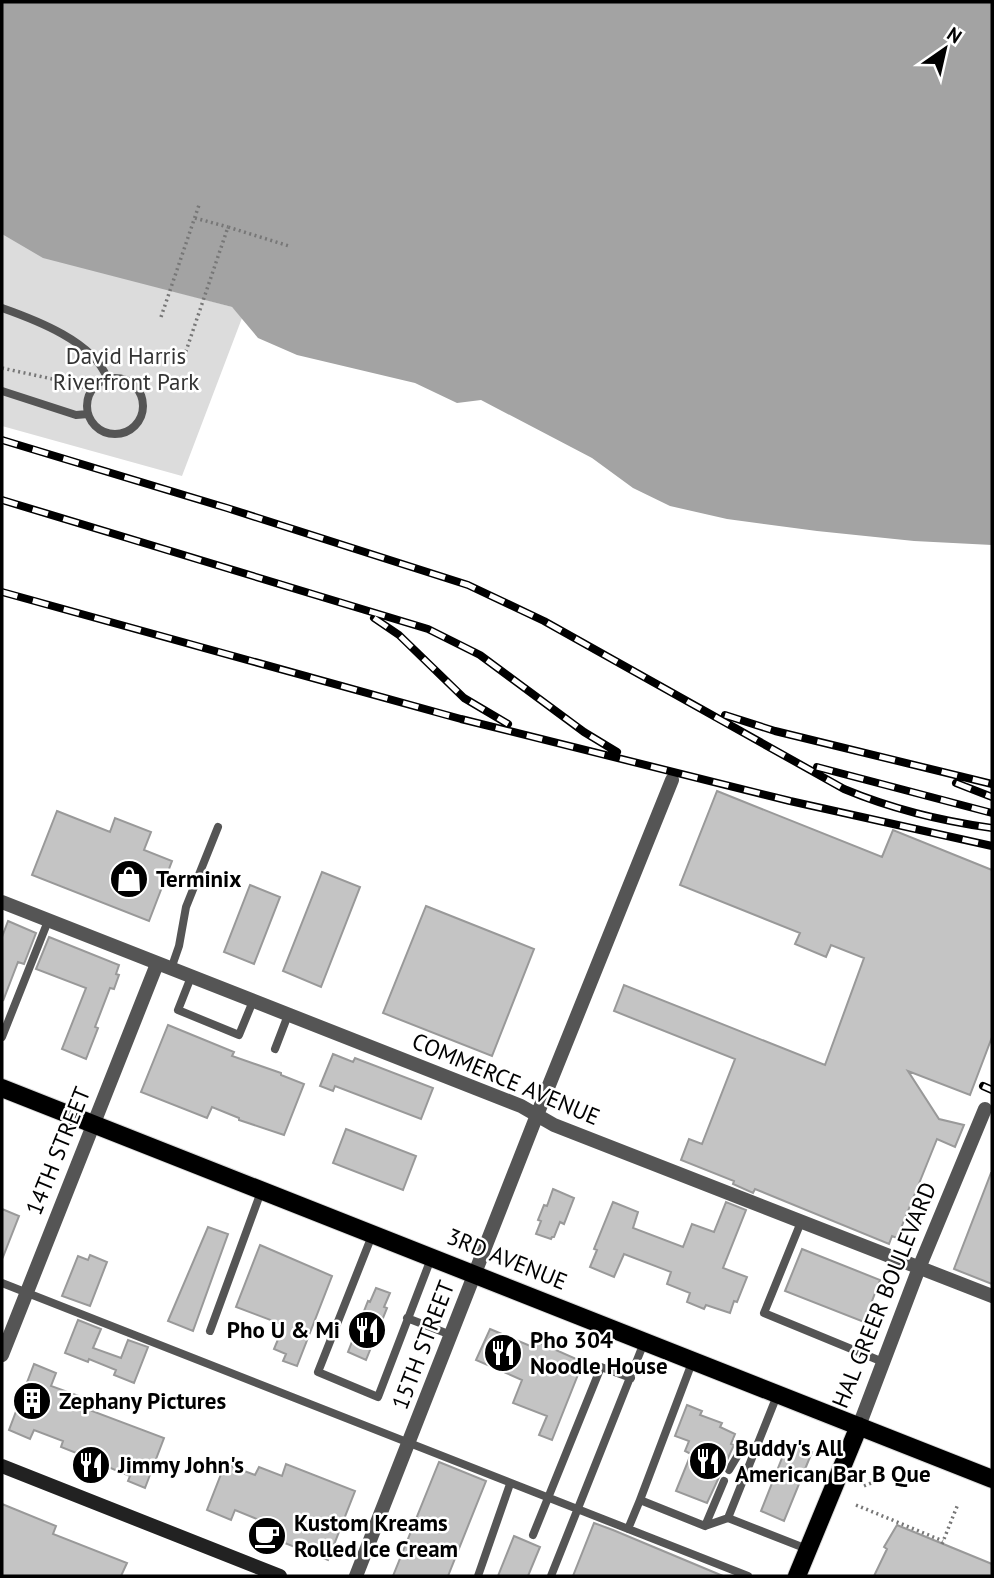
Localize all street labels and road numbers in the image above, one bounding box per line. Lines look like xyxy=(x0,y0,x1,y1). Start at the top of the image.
street label: COMMERCE AVENUE xyxy=(408,1026,604,1131)
street label: 14TH STREET xyxy=(19,1082,96,1219)
street label: HAL GREER BOULEVARD xyxy=(825,1178,942,1412)
street label: 3RD AVENUE xyxy=(443,1221,572,1296)
street label: 15TH STREET xyxy=(385,1276,460,1413)

